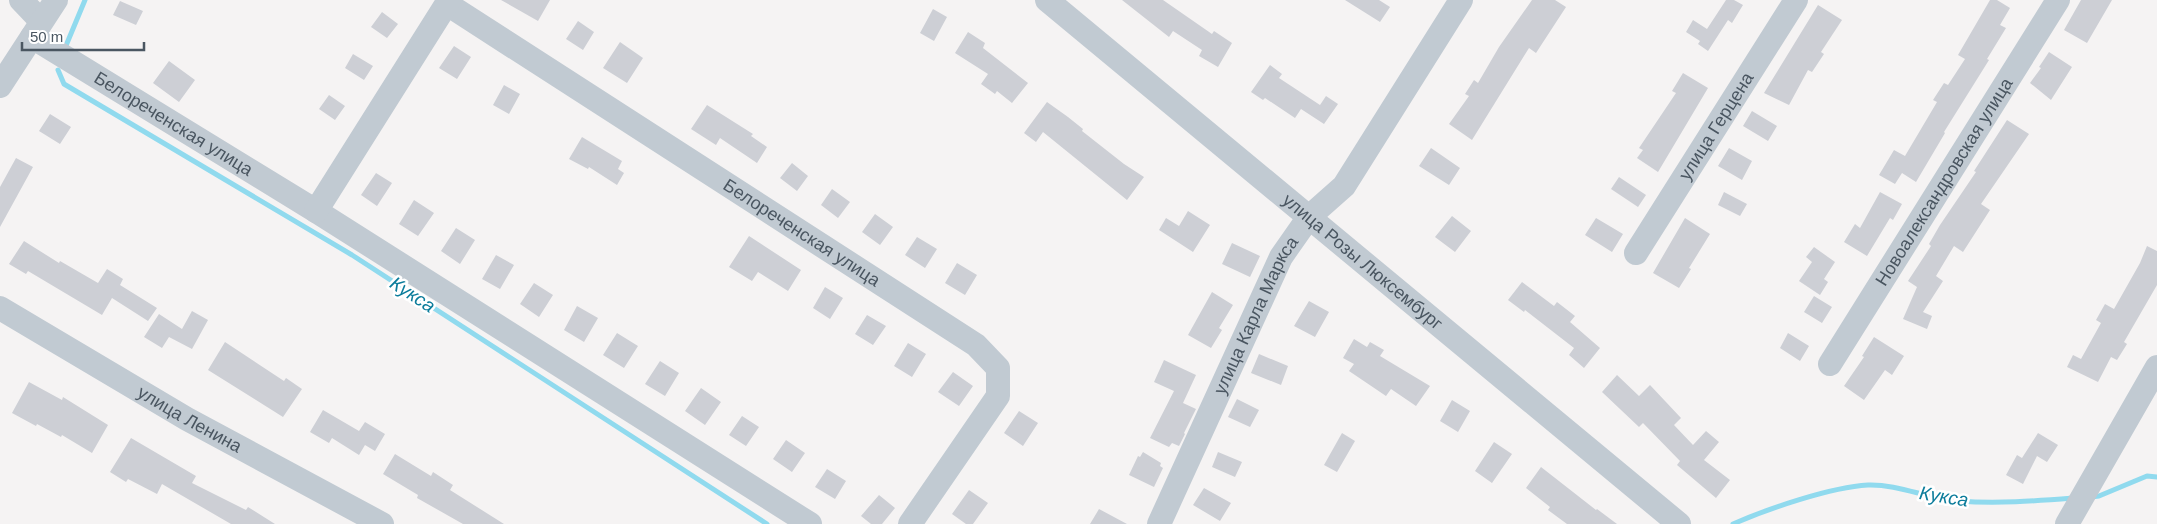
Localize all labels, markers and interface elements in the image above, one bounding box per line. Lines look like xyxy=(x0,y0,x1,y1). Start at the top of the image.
scale bar xyxy=(22,20,145,52)
text: 50 m xyxy=(30,28,63,45)
street label: Белореченская улица xyxy=(91,68,257,180)
street label: улица Герцена xyxy=(1675,68,1758,184)
street label: Новоалександровская улица xyxy=(1872,73,2017,289)
street label: Белореченская улица xyxy=(720,175,885,291)
street label: улица Розы Люксембург xyxy=(1279,190,1447,334)
street label: улица Карла Маркса xyxy=(1210,232,1303,397)
water label: Кукса xyxy=(386,272,439,317)
street label: улица Ленина xyxy=(134,382,246,457)
water label: Кукса xyxy=(1918,482,1970,511)

